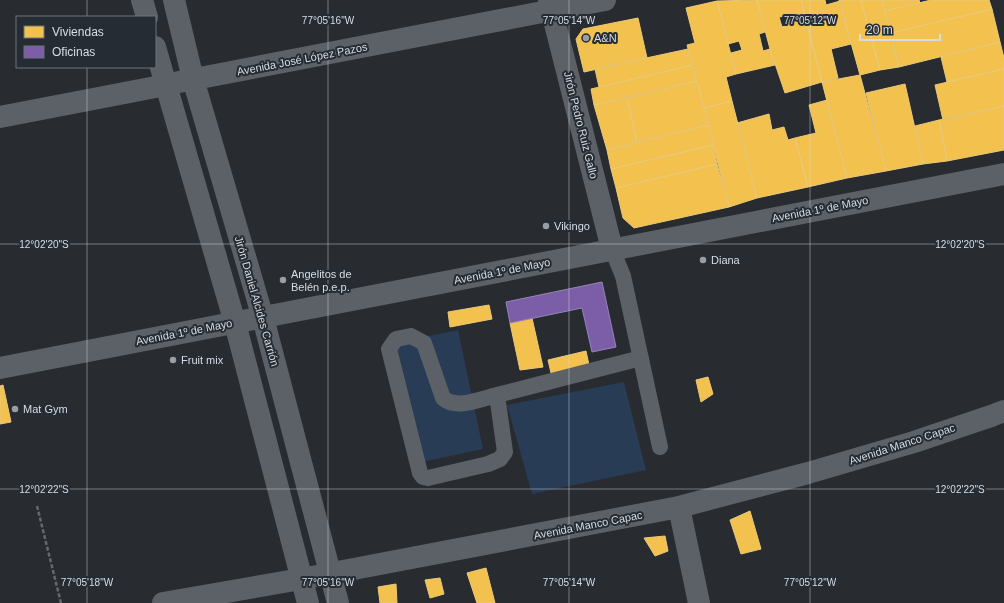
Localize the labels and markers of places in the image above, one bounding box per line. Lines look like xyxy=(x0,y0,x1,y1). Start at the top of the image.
place label: A&N xyxy=(594,32,617,44)
marker: A&N xyxy=(581,33,591,43)
place label: Vikingo xyxy=(554,220,590,232)
marker: Vikingo xyxy=(541,221,551,231)
place label: Diana xyxy=(711,254,741,266)
marker: Diana xyxy=(698,255,708,265)
place label: Angelitos de Belén p.e.p. xyxy=(291,268,352,293)
marker: Angelitos de Belén p.e.p. xyxy=(278,275,288,285)
place label: Fruit mix xyxy=(181,354,224,366)
marker: Fruit mix xyxy=(168,355,178,365)
place label: Mat Gym xyxy=(23,403,68,415)
marker: Mat Gym xyxy=(10,404,20,414)

